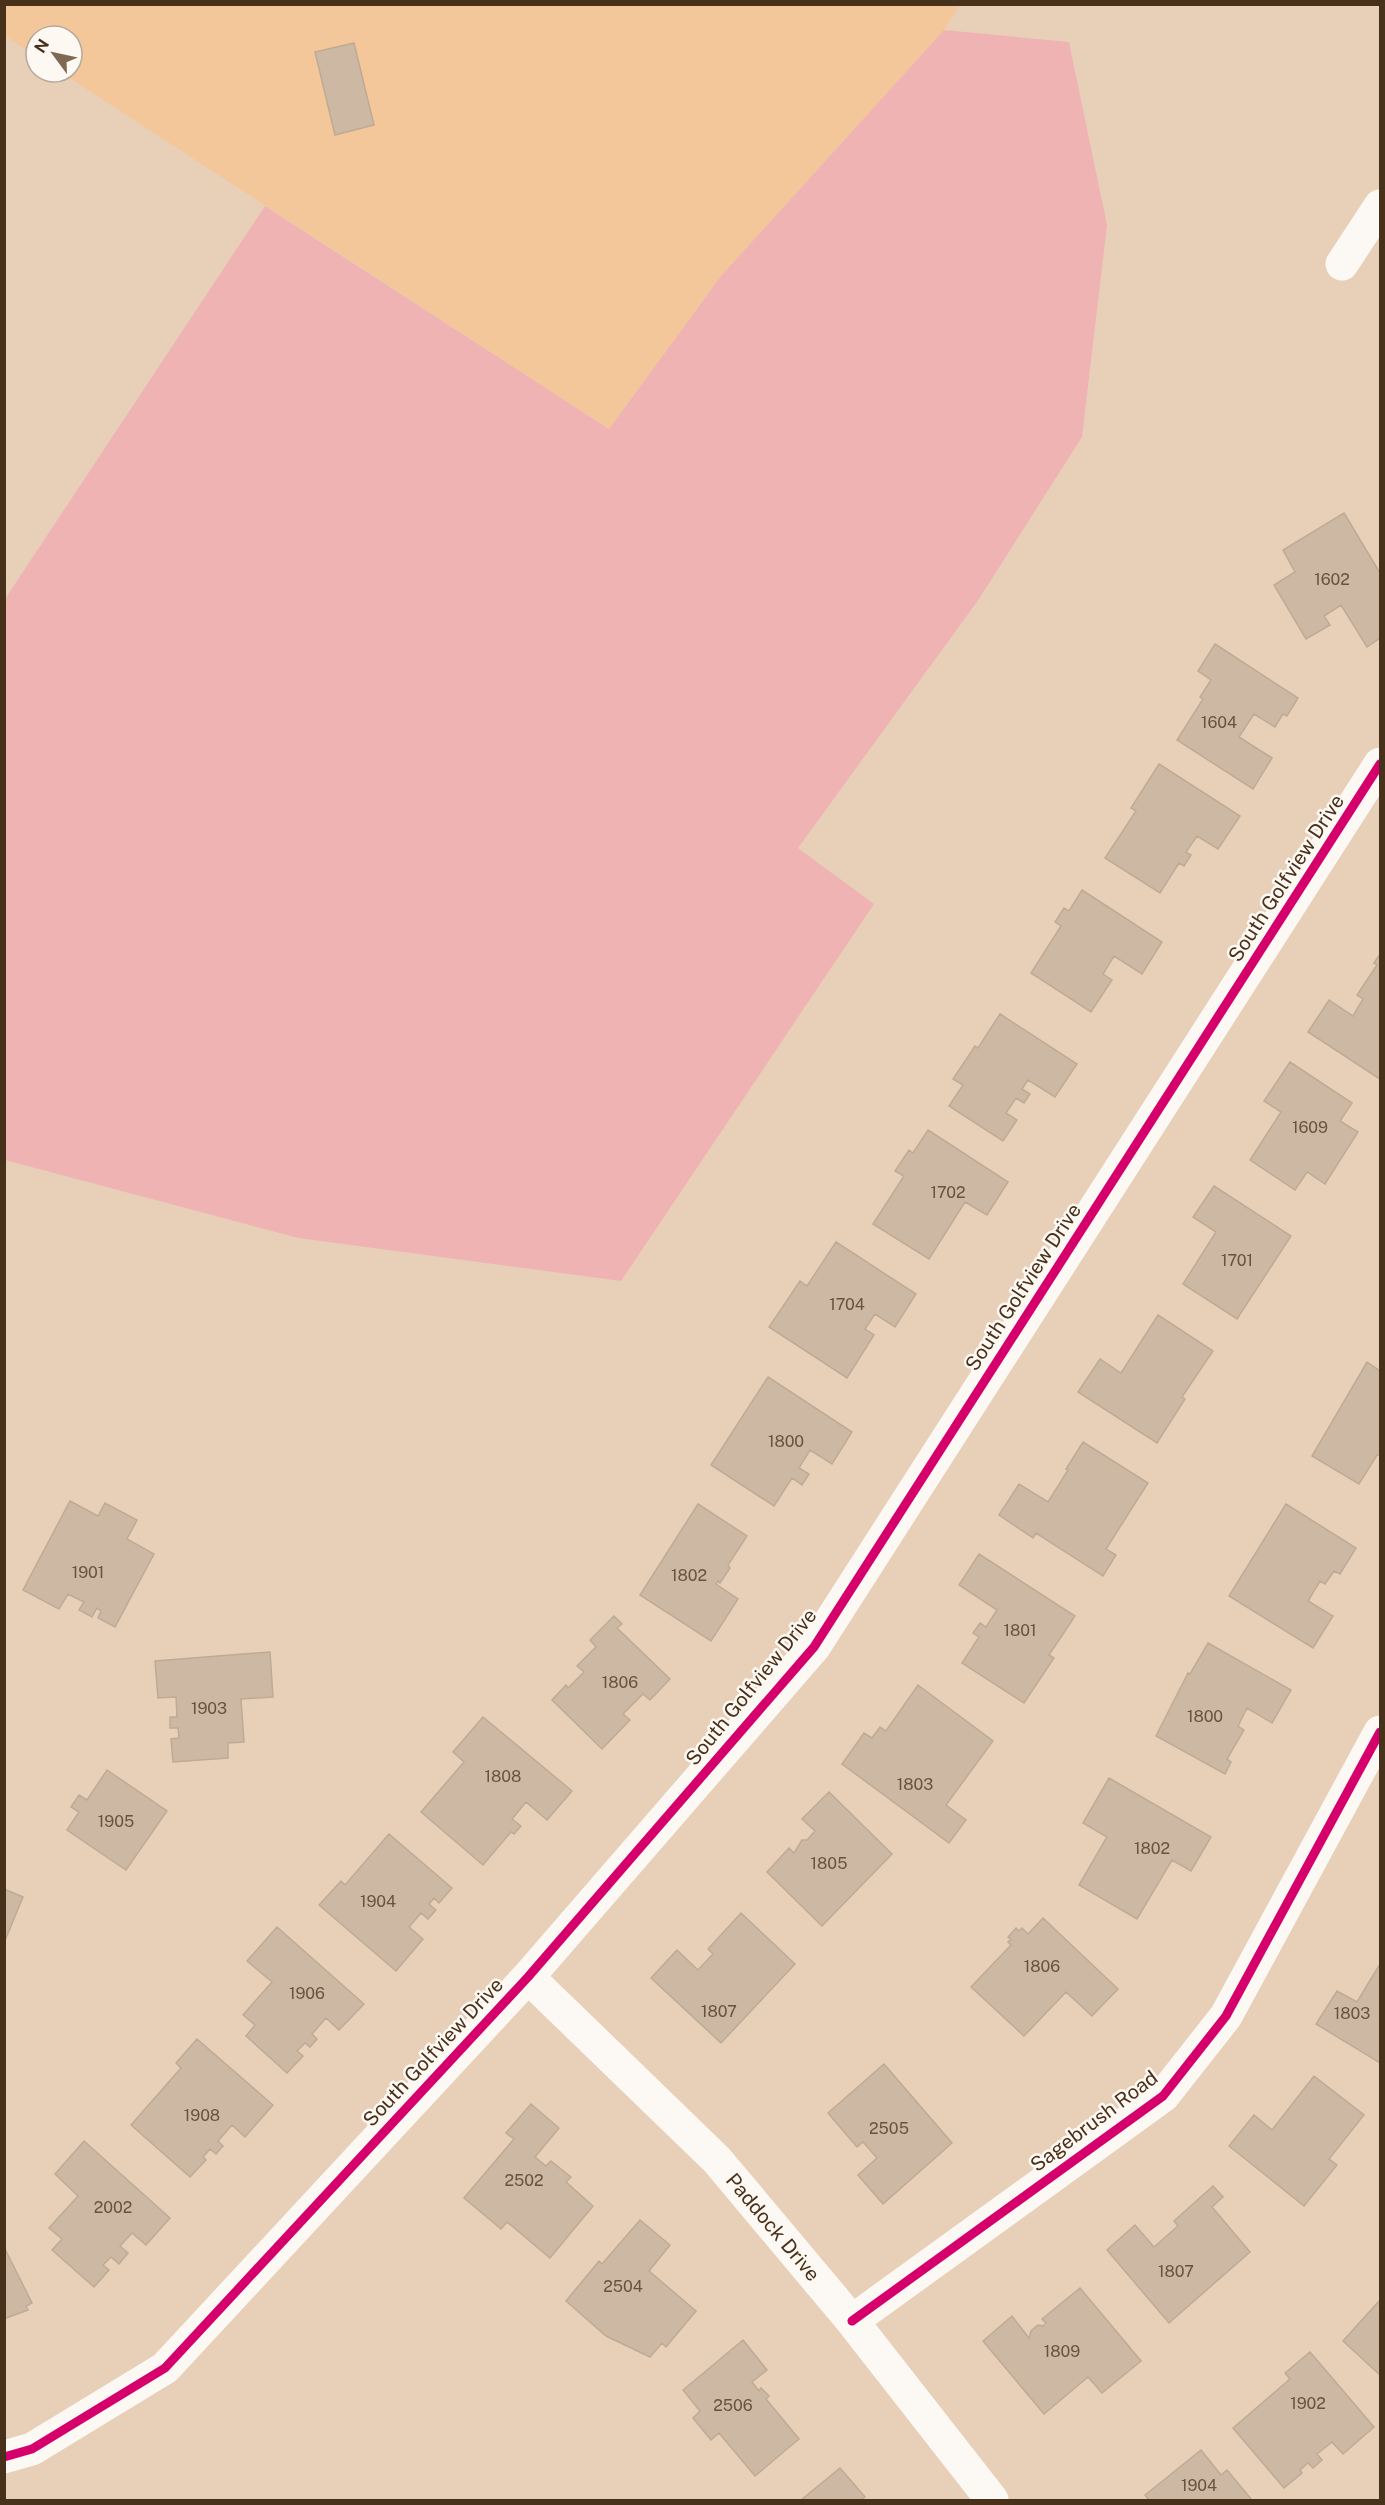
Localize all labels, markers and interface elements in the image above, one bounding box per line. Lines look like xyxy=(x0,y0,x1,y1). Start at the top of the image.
north arrow xyxy=(24,24,84,84)
text: N xyxy=(30,36,53,57)
house number: 1602 xyxy=(1314,570,1350,589)
house number: 1604 xyxy=(1201,713,1237,732)
street label: South Golfview Drive xyxy=(1223,790,1349,966)
house number: 1609 xyxy=(1292,1118,1328,1137)
house number: 1702 xyxy=(930,1183,966,1202)
street label: South Golfview Drive xyxy=(960,1199,1086,1375)
house number: 1701 xyxy=(1221,1251,1253,1270)
house number: 1704 xyxy=(829,1295,865,1314)
house number: 1800 xyxy=(768,1432,804,1451)
house number: 1901 xyxy=(72,1563,104,1582)
house number: 1802 xyxy=(671,1566,707,1585)
street label: South Golfview Drive xyxy=(680,1604,822,1770)
house number: 1801 xyxy=(1003,1621,1037,1640)
house number: 1806 xyxy=(602,1673,638,1692)
house number: 1903 xyxy=(191,1699,227,1718)
house number: 1800 xyxy=(1187,1707,1223,1726)
house number: 1808 xyxy=(485,1767,521,1786)
house number: 1803 xyxy=(897,1775,933,1794)
house number: 1905 xyxy=(98,1812,134,1831)
house number: 1802 xyxy=(1134,1839,1170,1858)
house number: 1805 xyxy=(811,1854,847,1873)
house number: 1904 xyxy=(360,1892,396,1911)
house number: 1806 xyxy=(1024,1957,1060,1976)
street label: South Golfview Drive xyxy=(358,1973,508,2131)
house number: 1906 xyxy=(289,1984,325,2003)
house number: 1807 xyxy=(701,2002,737,2021)
house number: 1803 xyxy=(1334,2004,1370,2023)
street label: Sagebrush Road xyxy=(1026,2065,1162,2177)
house number: 1908 xyxy=(184,2106,220,2125)
house number: 2505 xyxy=(869,2119,909,2138)
street label: Paddock Drive xyxy=(721,2168,825,2286)
house number: 2502 xyxy=(504,2171,544,2190)
house number: 2002 xyxy=(94,2198,132,2217)
house number: 1807 xyxy=(1158,2262,1194,2281)
house number: 2504 xyxy=(603,2277,643,2296)
house number: 1809 xyxy=(1044,2342,1080,2361)
house number: 1902 xyxy=(1290,2394,1326,2413)
house number: 2506 xyxy=(713,2396,753,2415)
house number: 1904 xyxy=(1181,2476,1217,2495)

